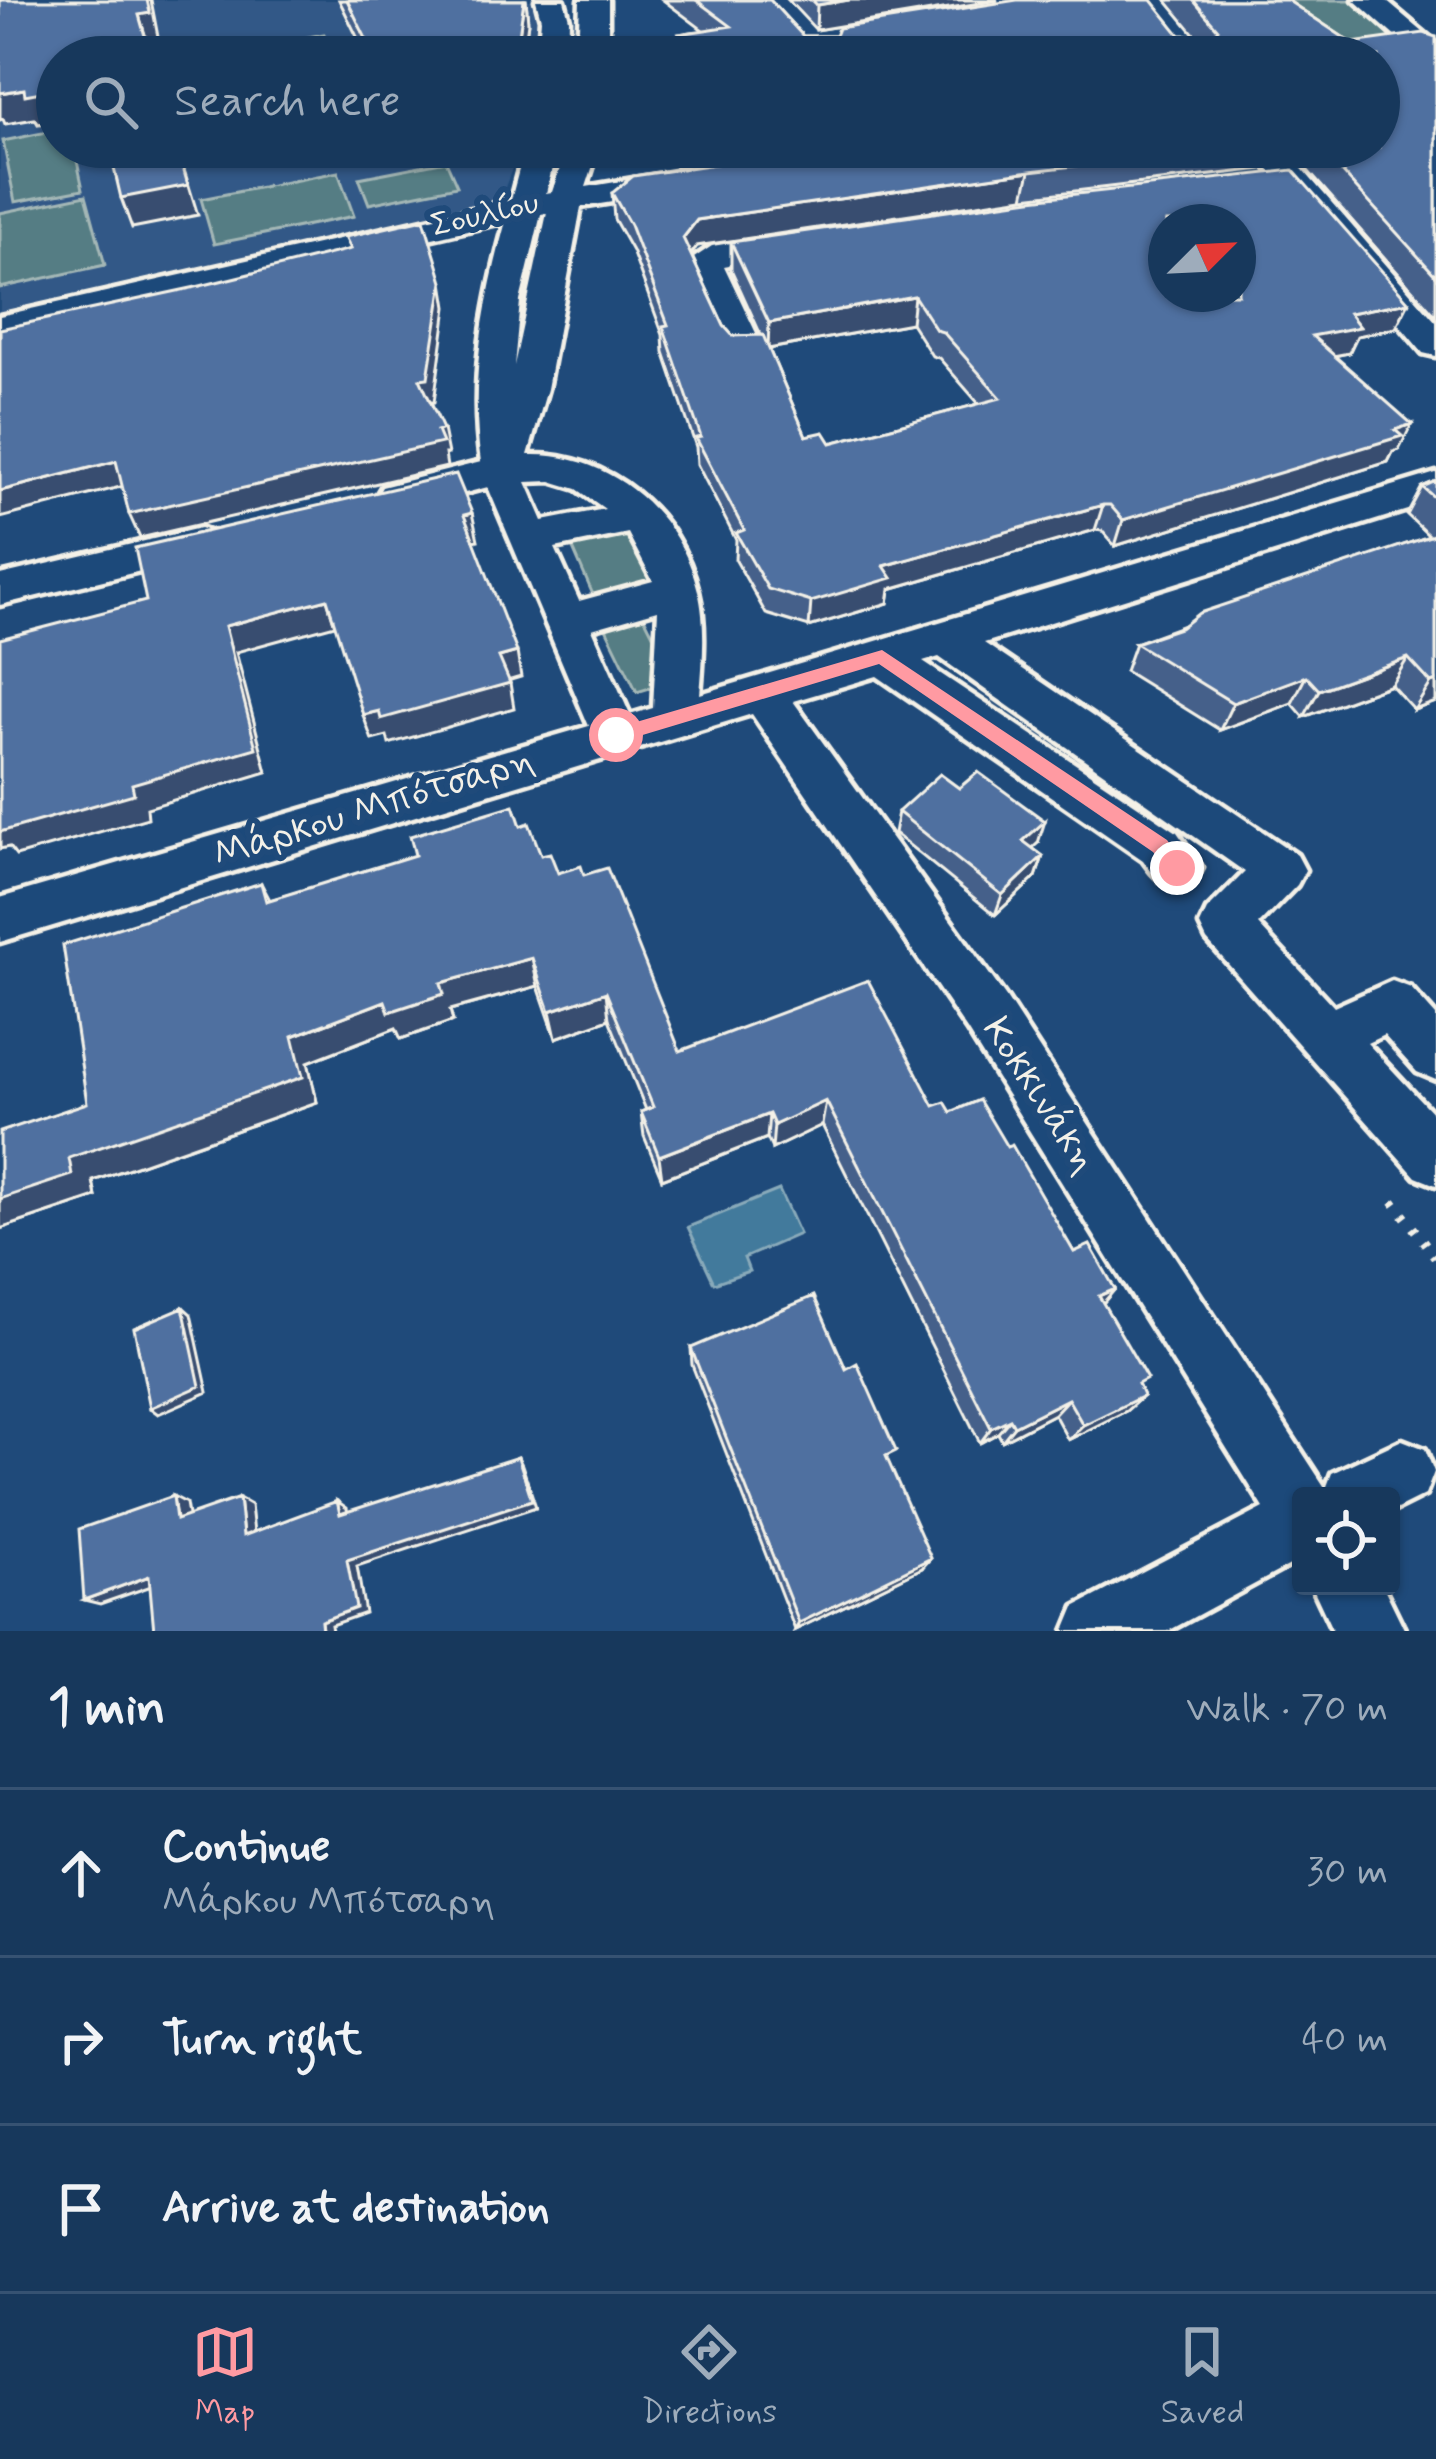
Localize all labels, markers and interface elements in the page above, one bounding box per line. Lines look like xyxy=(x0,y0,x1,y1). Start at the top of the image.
search box xyxy=(36,36,1400,168)
icon: search xyxy=(78,69,144,135)
text: Search here xyxy=(174,73,401,132)
street label: Σουλίου xyxy=(427,181,543,249)
north arrow xyxy=(1148,204,1256,312)
route start xyxy=(589,708,643,762)
street label: Μάρκου Μπότσαρη xyxy=(207,735,541,881)
route end xyxy=(1150,841,1204,895)
street label: Κοκκινάκη xyxy=(969,1008,1109,1184)
map controls xyxy=(1292,1487,1400,1595)
button: locate xyxy=(1292,1487,1400,1595)
text: 1 min xyxy=(48,1676,165,1742)
text: Walk · 70 m xyxy=(1186,1684,1388,1735)
text: Continue xyxy=(162,1818,330,1877)
icon: ahead xyxy=(48,1840,114,1906)
text: 30 m xyxy=(1306,1847,1388,1898)
text: Μάρκου Μπότσαρη xyxy=(162,1877,495,1928)
icon: right xyxy=(48,2008,114,2074)
text: Turn right xyxy=(162,2011,362,2070)
text: 40 m xyxy=(1301,2015,1388,2066)
icon: arrive xyxy=(48,2176,114,2242)
text: Arrive at destination xyxy=(162,2179,550,2238)
tab: Map xyxy=(192,2319,258,2435)
tab: Directions xyxy=(641,2319,777,2435)
tab: Saved xyxy=(1161,2319,1244,2435)

